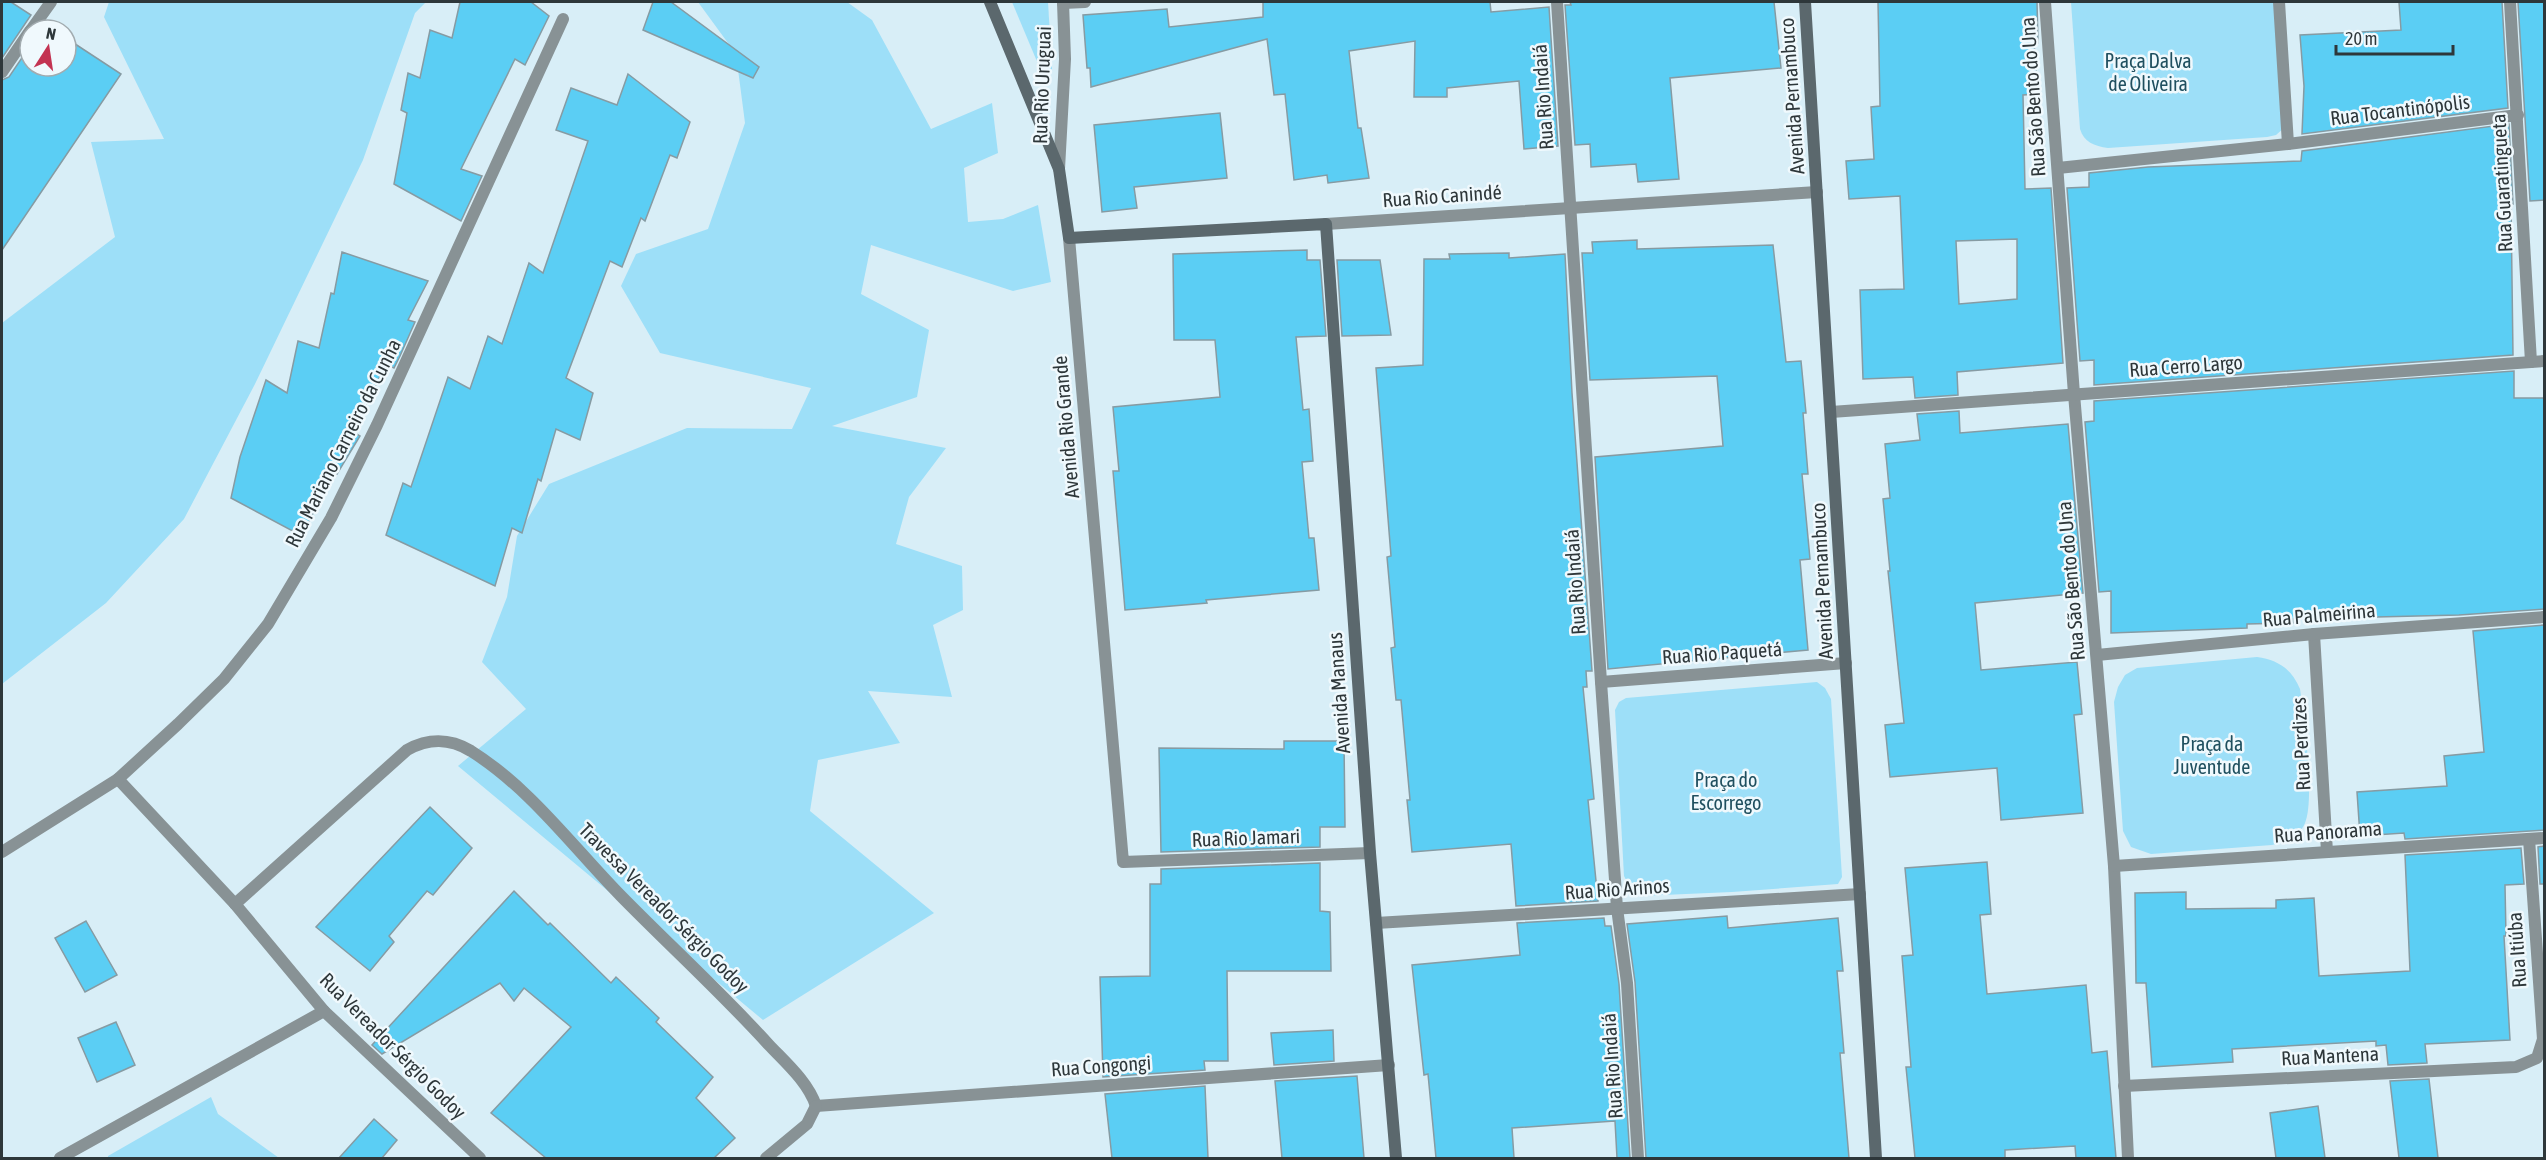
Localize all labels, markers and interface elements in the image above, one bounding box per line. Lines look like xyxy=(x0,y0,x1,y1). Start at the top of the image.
street label: Rua São Bento do Una xyxy=(2015,16,2050,178)
street label: Avenida Pernambuco xyxy=(1775,17,1808,175)
north arrow xyxy=(18,18,78,78)
scale bar xyxy=(2336,18,2453,56)
text: N xyxy=(45,24,58,43)
street label: Rua Rio Uruguai xyxy=(1028,26,1055,144)
text: 20 m xyxy=(2345,28,2377,49)
street label: Rua Rio Indaiá xyxy=(1527,43,1558,151)
park label: Praça Dalva de Oliveira xyxy=(2105,49,2191,95)
street label: Rua Tocantinópolis xyxy=(2329,90,2471,129)
street label: Rua Guaratingueta xyxy=(2486,113,2517,253)
street label: Rua Rio Canindé xyxy=(1382,180,1502,211)
street label: Rua Mariano Carneiro da Cunha xyxy=(280,335,405,551)
street label: Rua Cerro Largo xyxy=(2128,350,2243,381)
street label: Avenida Rio Grande xyxy=(1048,355,1083,499)
street label: Rua São Bento do Una xyxy=(2052,500,2089,662)
street label: Avenida Pernambuco xyxy=(1806,502,1837,660)
street label: Rua Rio Indaiá xyxy=(1559,528,1590,636)
street label: Rua Palmeirina xyxy=(2262,598,2376,631)
street label: Avenida Manaus xyxy=(1323,632,1354,754)
street label: Rua Rio Paquetá xyxy=(1661,637,1783,668)
street label: Rua Perdizes xyxy=(2287,697,2314,791)
park label: Praça da Juventude xyxy=(2174,732,2250,778)
park label: Praça do Escorrego xyxy=(1691,768,1761,814)
street label: Rua Panorama xyxy=(2273,816,2383,847)
street label: Travessa Vereador Sérgio Godoy xyxy=(575,818,754,997)
street label: Rua Rio Jamari xyxy=(1191,824,1301,851)
street label: Rua Rio Arinos xyxy=(1564,873,1670,904)
street label: Rua Itiúba xyxy=(2502,912,2531,989)
street label: Rua Vereador Sérgio Godoy xyxy=(316,968,471,1123)
street label: Rua Rio Indaiá xyxy=(1596,1012,1627,1120)
street label: Rua Mantena xyxy=(2281,1041,2379,1070)
street label: Rua Congongi xyxy=(1050,1051,1152,1080)

